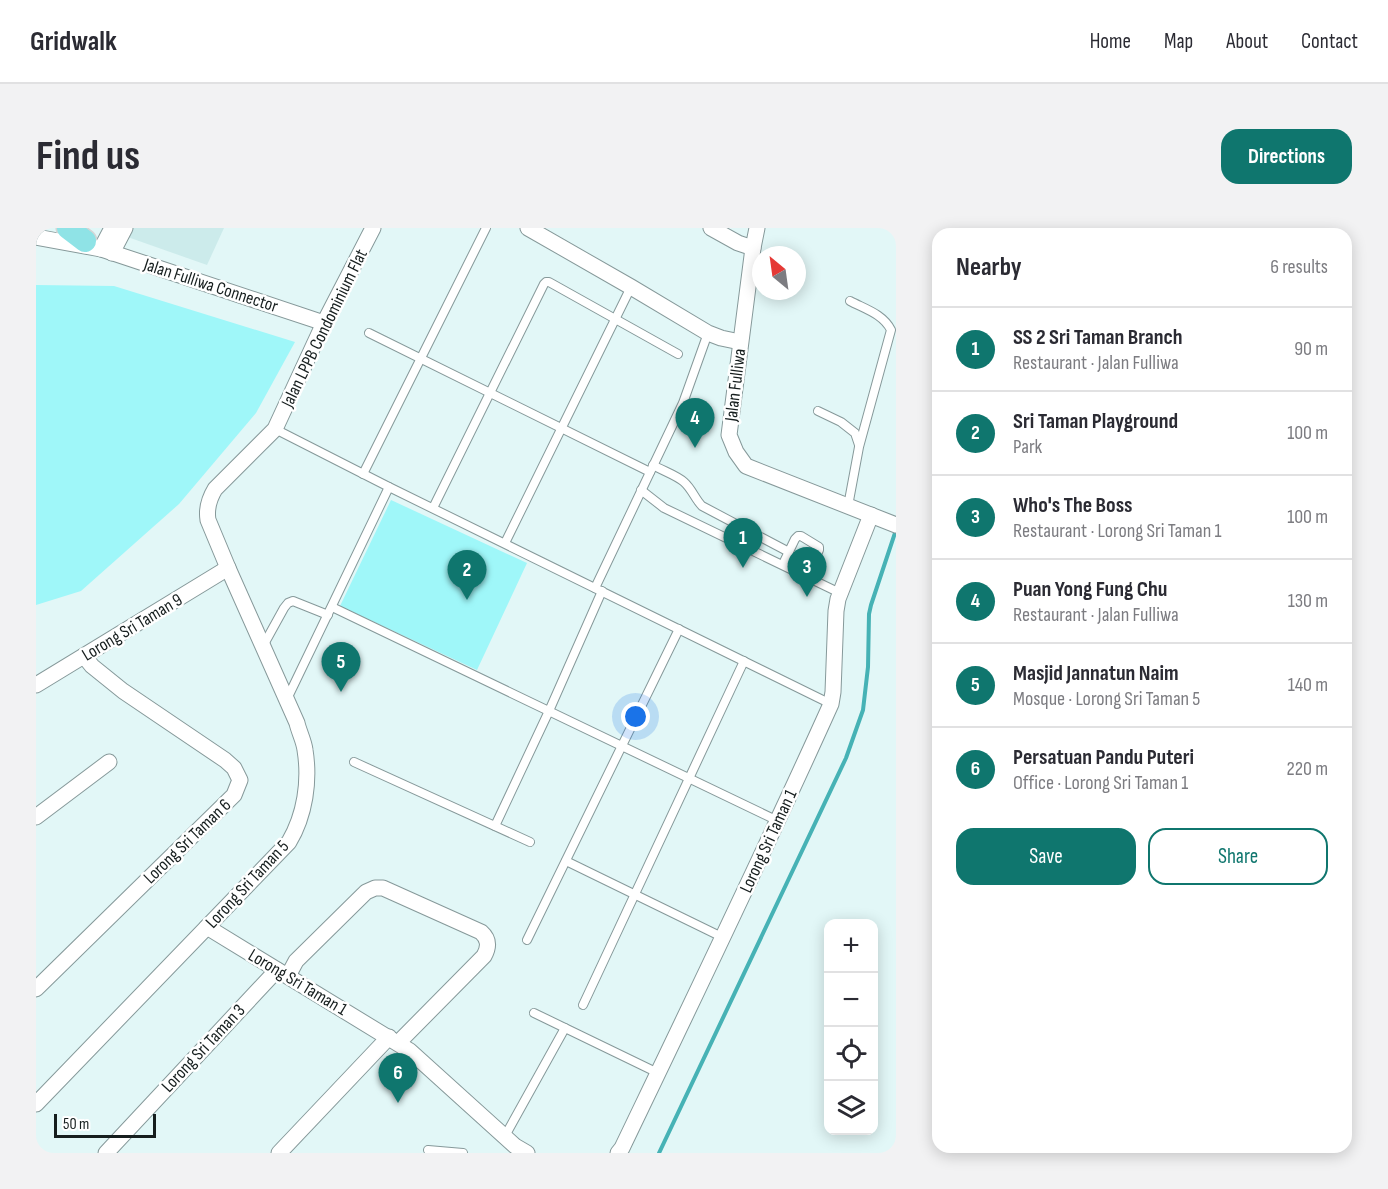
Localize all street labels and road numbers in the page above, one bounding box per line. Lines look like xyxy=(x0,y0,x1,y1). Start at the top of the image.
street label: Jalan LPPB Condominium Flat xyxy=(277,245,372,412)
street label: Jalan Fulliwa Connector xyxy=(140,254,280,317)
street label: Jalan Fulliwa xyxy=(721,347,750,424)
street label: Lorong Sri Taman 9 xyxy=(78,589,186,666)
street label: Lorong Sri Taman 1 xyxy=(735,786,802,896)
street label: Lorong Sri Taman 6 xyxy=(139,794,235,888)
street label: Lorong Sri Taman 5 xyxy=(201,836,293,933)
street label: Lorong Sri Taman 1 xyxy=(245,945,352,1021)
street label: Lorong Sri Taman 3 xyxy=(157,1000,249,1097)

